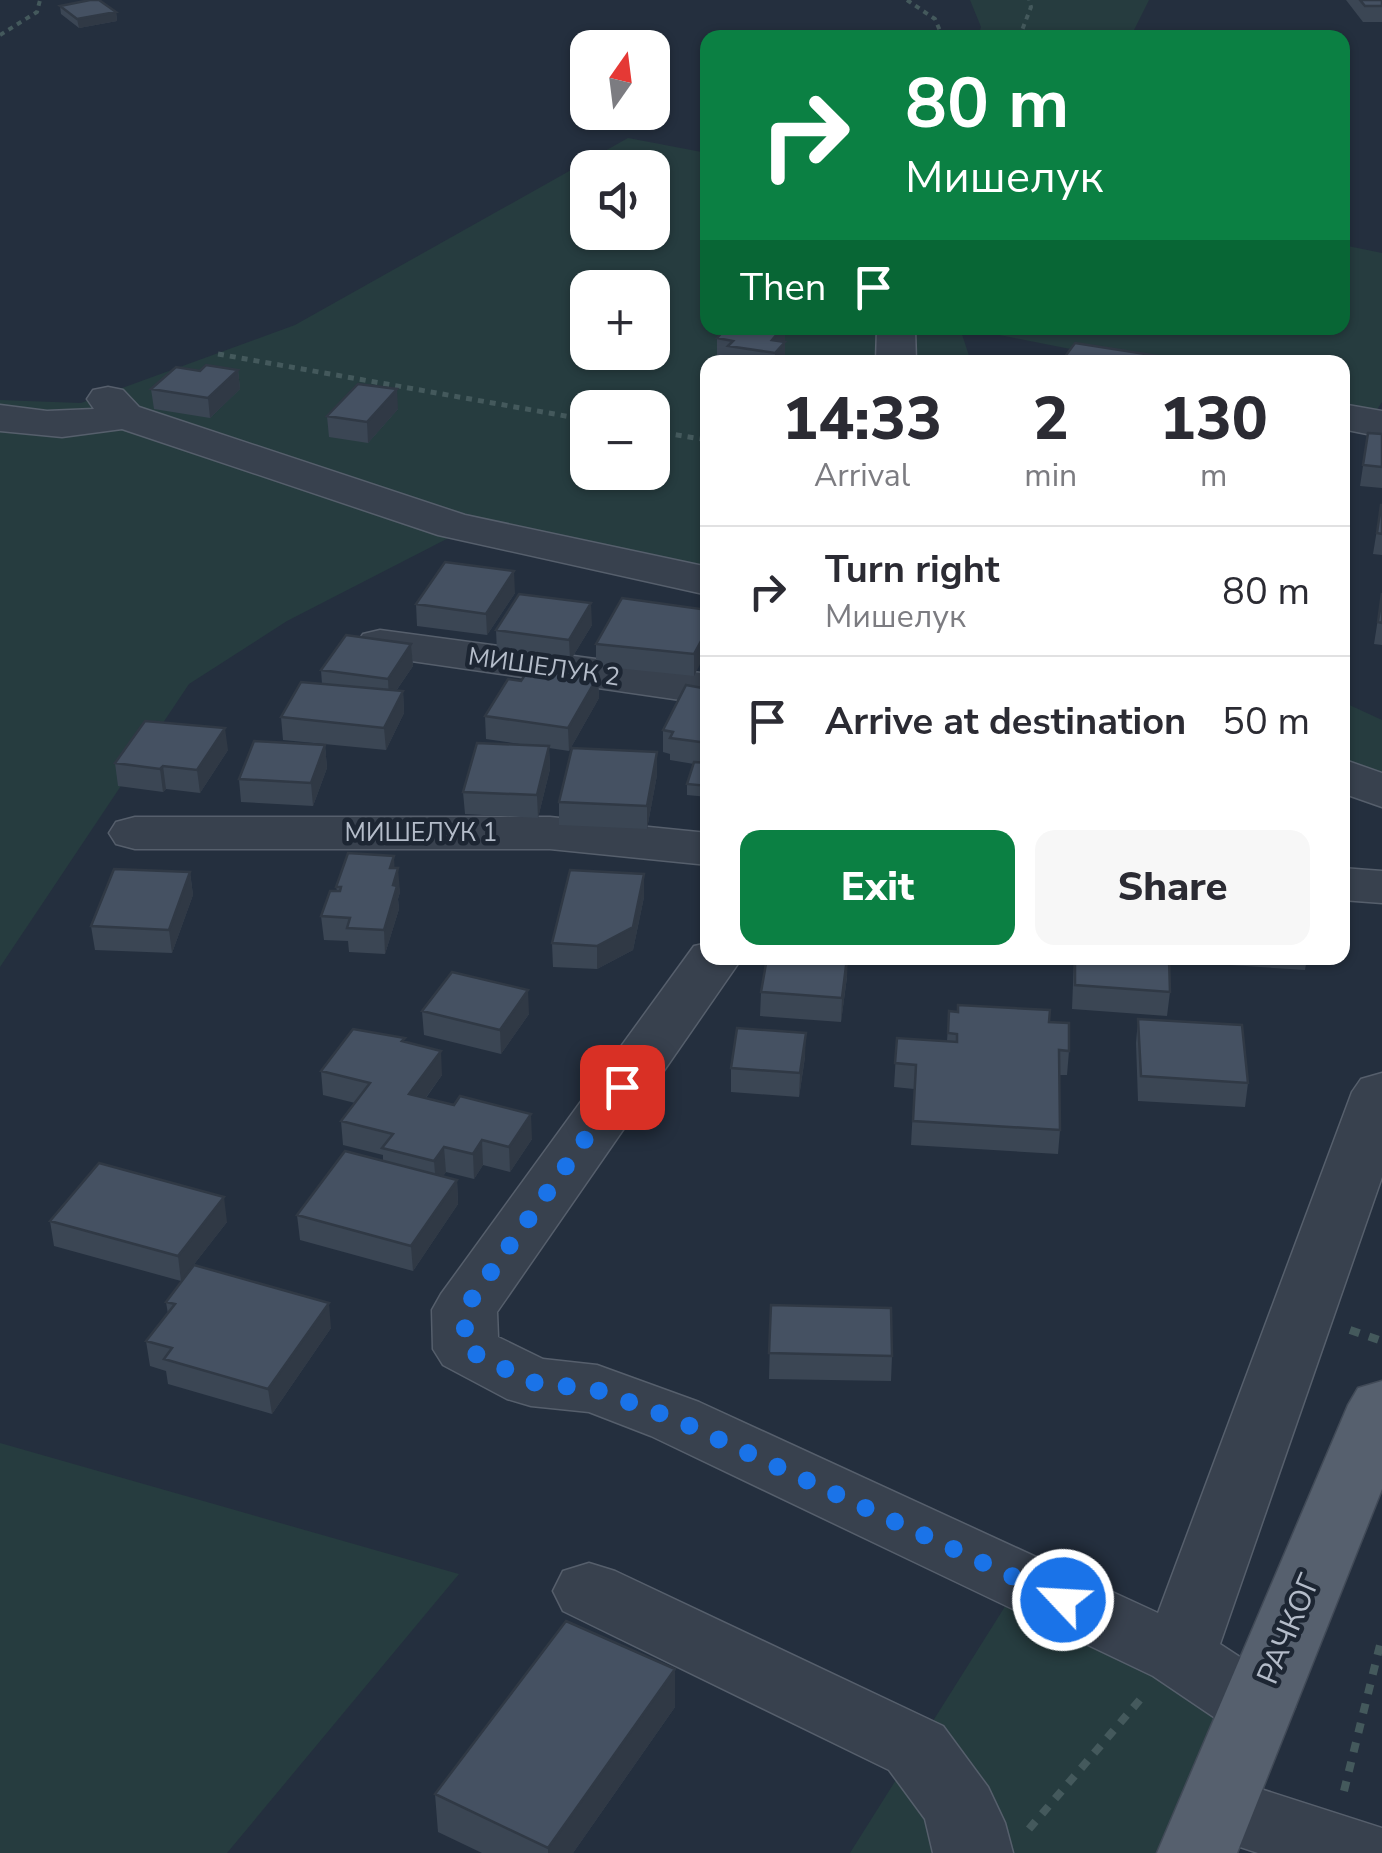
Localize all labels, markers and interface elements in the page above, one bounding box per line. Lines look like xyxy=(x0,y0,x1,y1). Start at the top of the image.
north arrow xyxy=(570,30,670,130)
map controls xyxy=(570,30,670,490)
text: 80 m xyxy=(905,56,1069,152)
icon: right xyxy=(740,70,870,200)
text: Мишелук xyxy=(905,147,1103,208)
button: sound xyxy=(570,150,670,250)
icon: arrive xyxy=(846,260,901,315)
text: Then xyxy=(740,262,826,313)
button: + xyxy=(570,270,670,370)
text: 14:33 xyxy=(782,378,942,460)
text: 2 xyxy=(1033,378,1069,460)
text: 130 xyxy=(1160,378,1268,460)
button: − xyxy=(570,390,670,490)
text: Arrival xyxy=(814,454,910,497)
text: min xyxy=(1024,454,1077,497)
text: m xyxy=(1200,454,1227,497)
text: Turn right xyxy=(825,544,1000,595)
icon: right xyxy=(740,564,795,619)
text: 80 m xyxy=(1222,566,1310,617)
text: Мишелук xyxy=(825,595,966,638)
street label: МИШЕЛУК 2 xyxy=(466,640,622,694)
icon: arrive xyxy=(740,694,795,749)
text: Arrive at destination xyxy=(825,696,1186,747)
text: 50 m xyxy=(1222,696,1310,747)
street label: МИШЕЛУК 1 xyxy=(345,816,497,850)
button: Exit xyxy=(740,830,1015,945)
button: Share xyxy=(1035,830,1310,945)
pin xyxy=(580,1045,665,1130)
icon: arrive xyxy=(595,1060,650,1115)
position arrow xyxy=(1011,1548,1115,1652)
street label: РАЧКОГ xyxy=(1247,1568,1331,1690)

